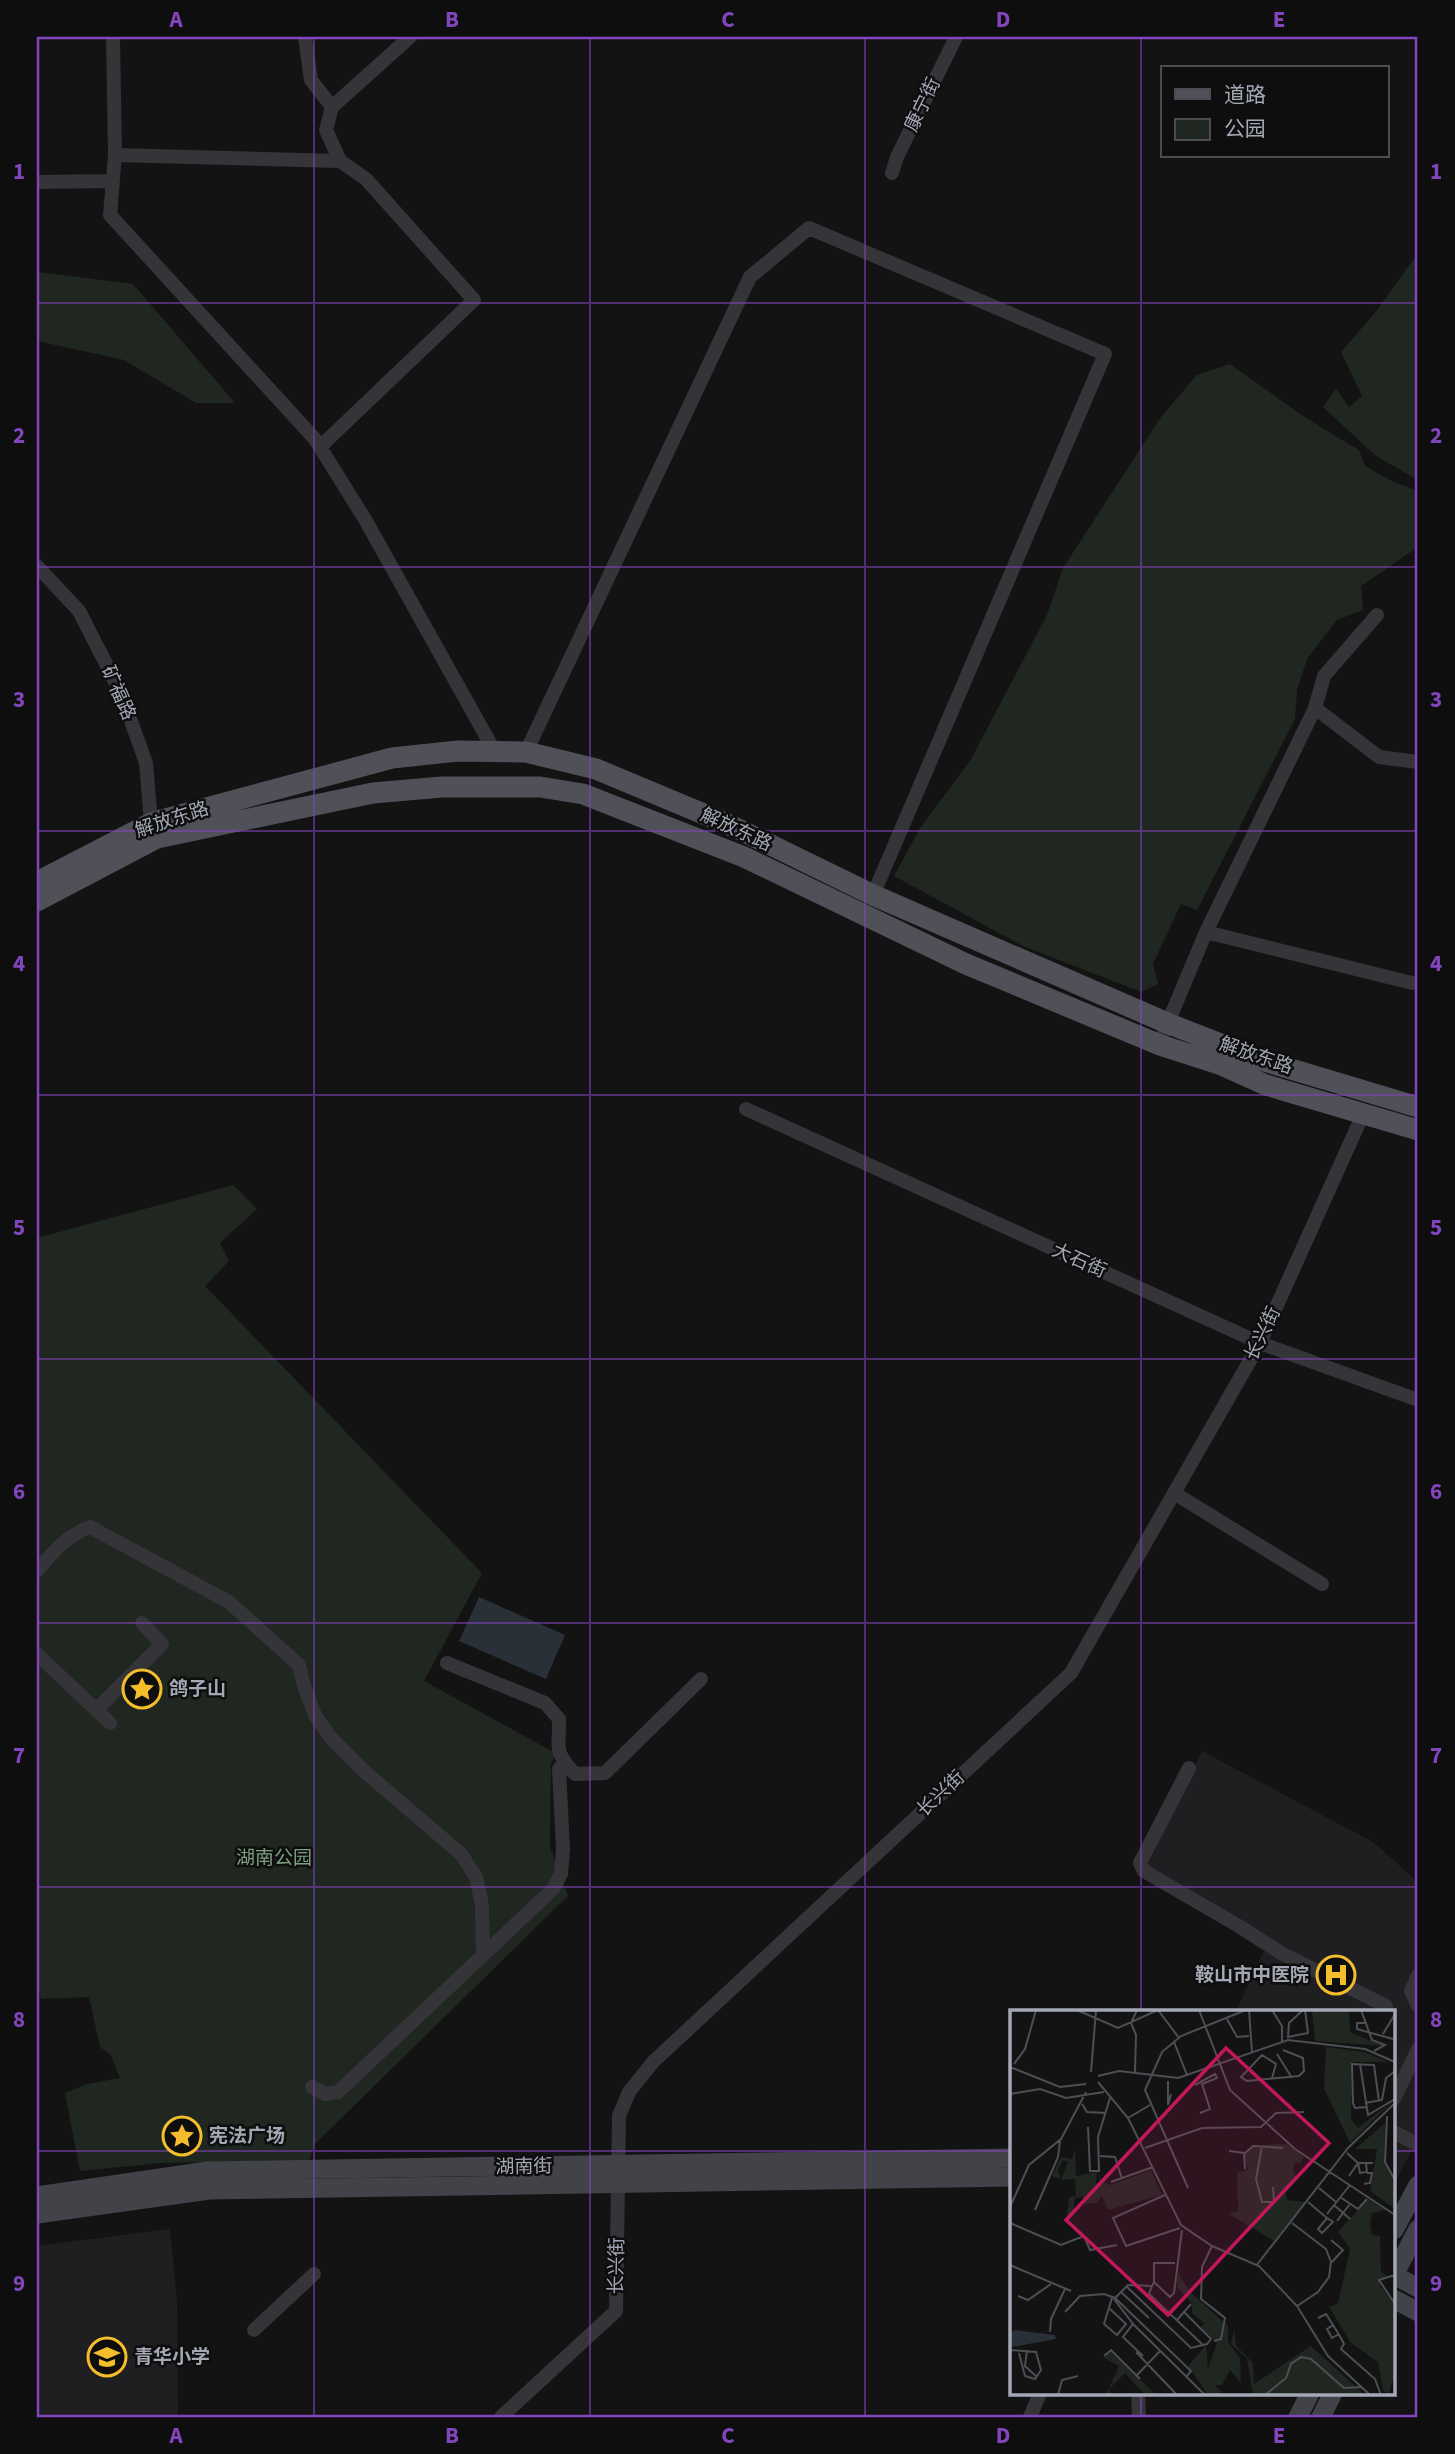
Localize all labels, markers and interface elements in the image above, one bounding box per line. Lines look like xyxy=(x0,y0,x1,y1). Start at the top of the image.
text: A xyxy=(168,3,183,36)
text: B xyxy=(445,3,459,36)
text: C xyxy=(721,3,735,36)
text: D xyxy=(996,3,1010,36)
text: E xyxy=(1273,3,1285,36)
legend xyxy=(1161,66,1388,158)
street label: 康宁街 xyxy=(898,73,948,137)
text: 道路 xyxy=(1224,80,1266,110)
text: 公园 xyxy=(1224,114,1266,144)
text: 1 xyxy=(13,155,25,188)
text: 1 xyxy=(1430,155,1442,188)
text: 2 xyxy=(13,419,25,452)
text: 2 xyxy=(1430,419,1442,452)
street label: 矿福路 xyxy=(94,661,142,725)
text: 3 xyxy=(13,683,25,716)
text: 3 xyxy=(1430,683,1442,716)
street label: 解放东路 xyxy=(132,795,212,845)
street label: 解放东路 xyxy=(696,802,776,858)
text: 4 xyxy=(13,947,25,980)
text: 4 xyxy=(1430,947,1442,980)
street label: 解放东路 xyxy=(1216,1031,1296,1081)
text: 5 xyxy=(13,1211,25,1244)
text: 5 xyxy=(1430,1211,1442,1244)
street label: 大石街 xyxy=(1047,1237,1111,1285)
street label: 长兴街 xyxy=(1238,1302,1288,1366)
text: 6 xyxy=(13,1475,25,1508)
text: 6 xyxy=(1430,1475,1442,1508)
place icon: 鸽子山 xyxy=(121,1668,163,1710)
place label: 鸽子山 xyxy=(169,1676,226,1703)
text: 7 xyxy=(13,1739,25,1772)
text: 7 xyxy=(1430,1739,1442,1772)
street label: 长兴街 xyxy=(911,1765,971,1823)
park label: 湖南公园 xyxy=(236,1845,312,1872)
hospital icon: 鞍山市中医院 xyxy=(1315,1954,1357,1996)
place label: 鞍山市中医院 xyxy=(1195,1962,1309,1989)
text: 8 xyxy=(13,2003,25,2036)
text: 8 xyxy=(1430,2003,1442,2036)
inset map xyxy=(1010,2010,1396,2394)
place icon: 宪法广场 xyxy=(161,2115,203,2157)
place label: 宪法广场 xyxy=(209,2123,285,2150)
street label: 湖南街 xyxy=(495,2153,553,2181)
street label: 长兴街 xyxy=(603,2237,631,2295)
text: 9 xyxy=(13,2267,25,2300)
text: 9 xyxy=(1430,2267,1442,2300)
school or university icon: 青华小学 xyxy=(86,2336,128,2378)
place label: 青华小学 xyxy=(134,2344,210,2371)
text: A xyxy=(168,2419,183,2452)
text: B xyxy=(445,2419,459,2452)
text: C xyxy=(721,2419,735,2452)
text: D xyxy=(996,2419,1010,2452)
text: E xyxy=(1273,2419,1285,2452)

